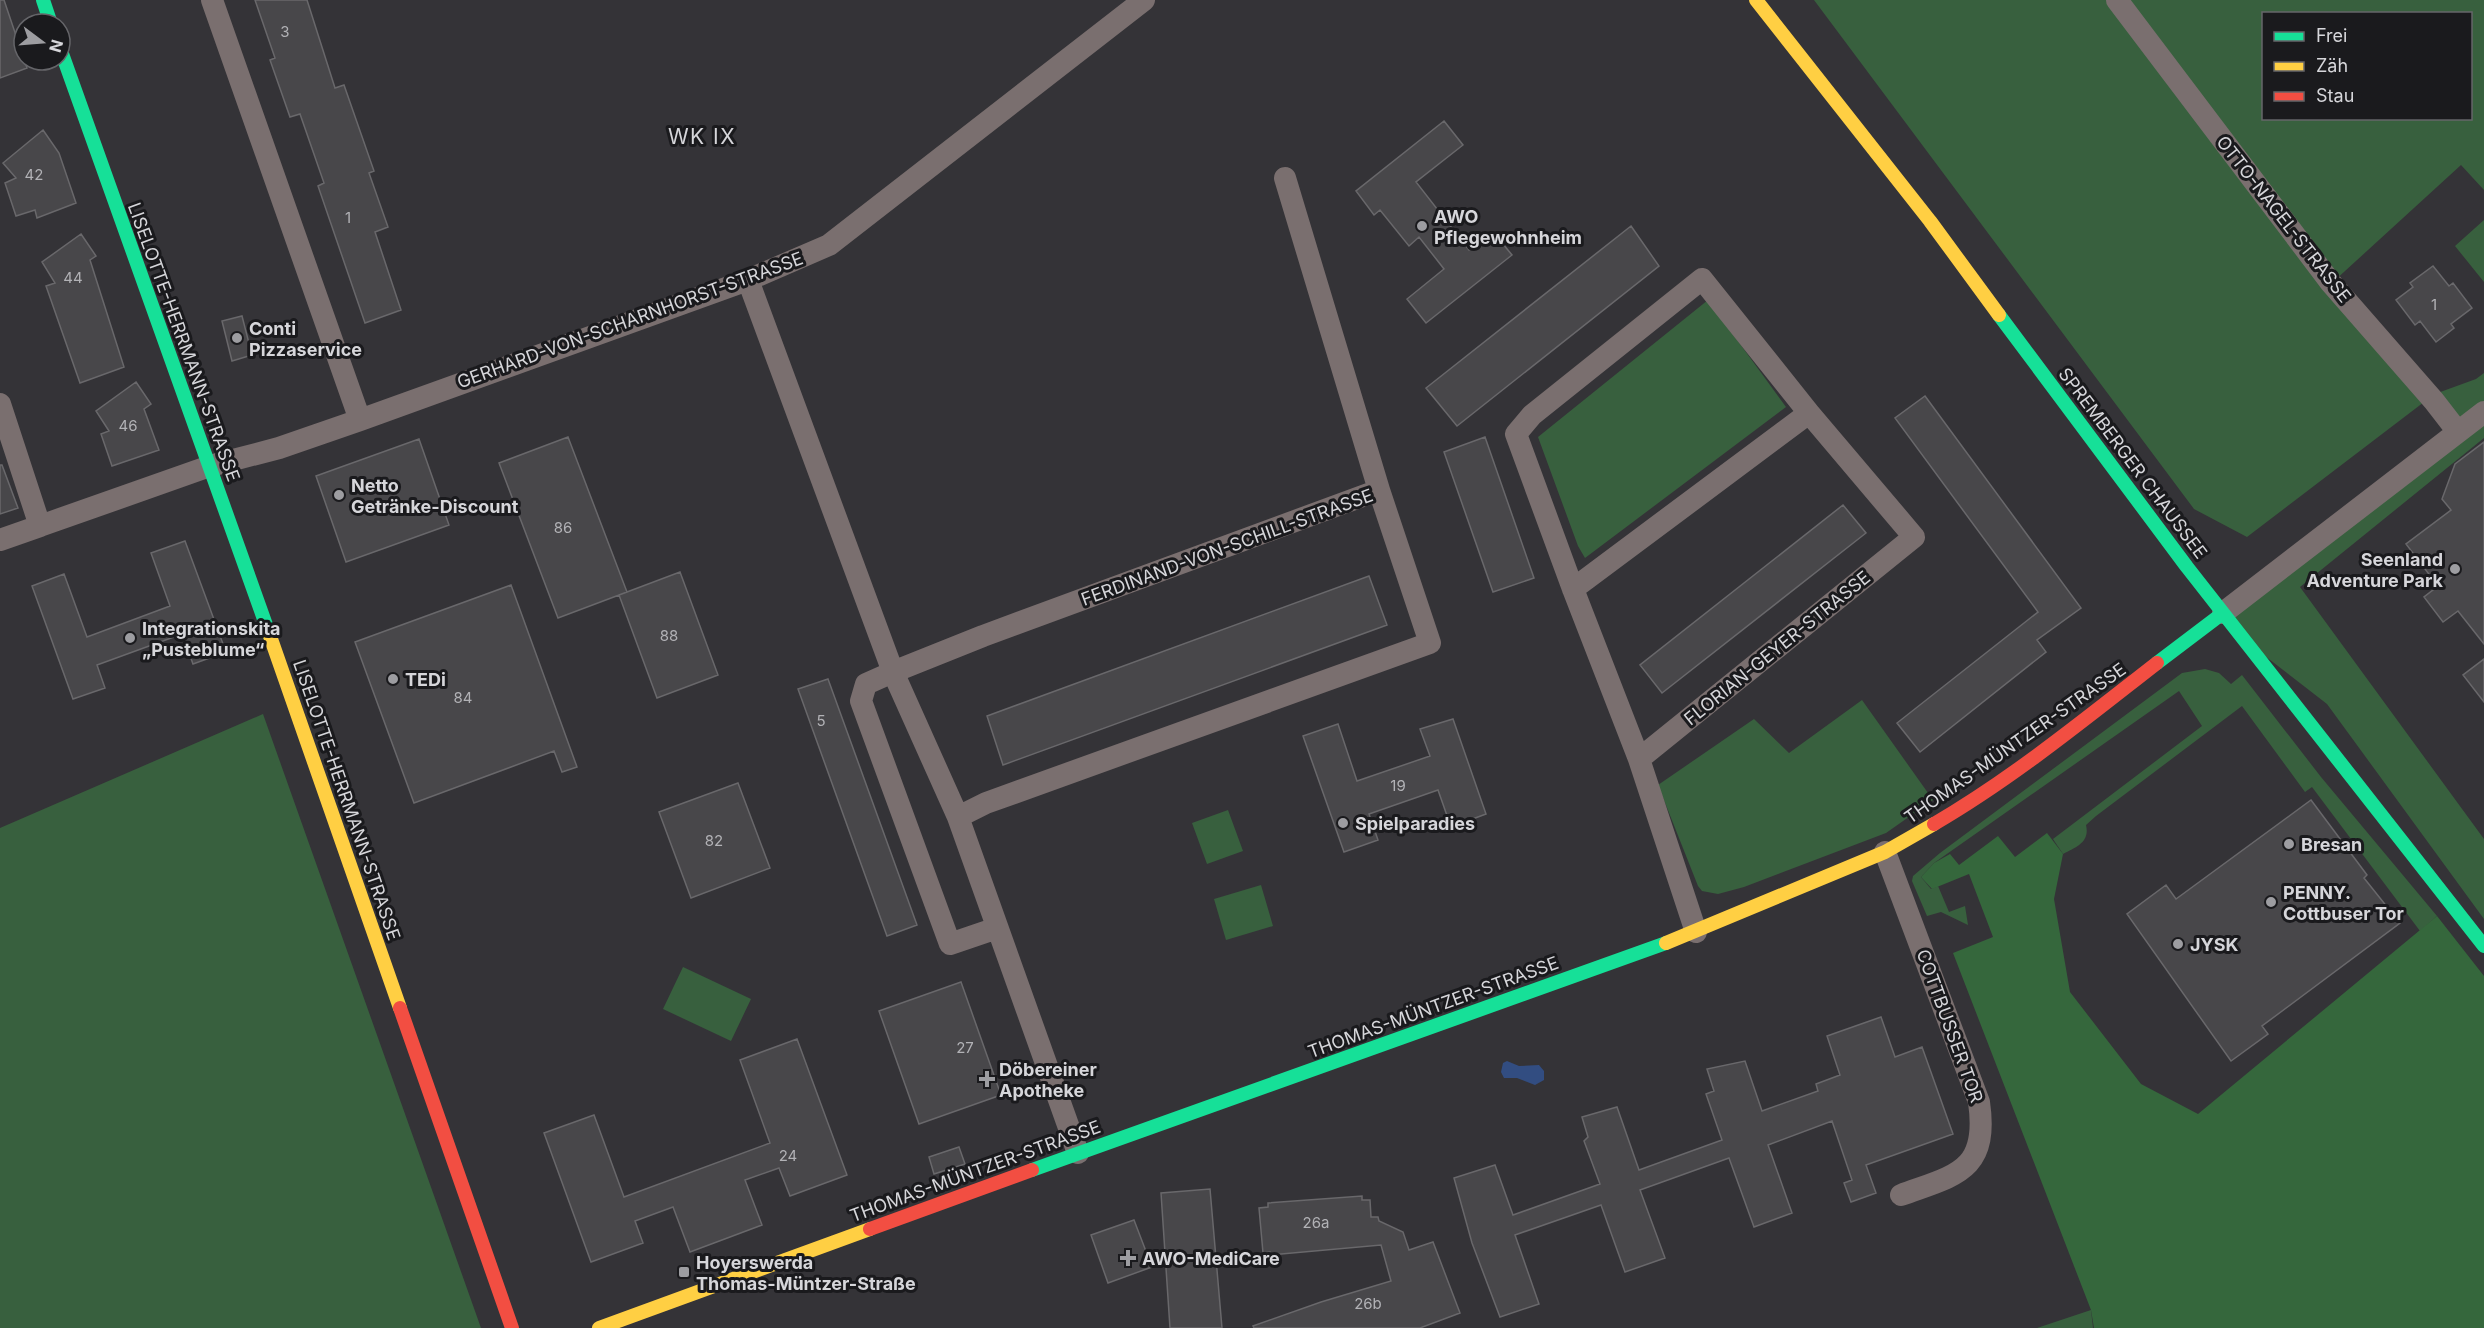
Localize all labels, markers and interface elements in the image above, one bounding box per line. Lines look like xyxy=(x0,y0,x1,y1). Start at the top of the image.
north arrow xyxy=(12,12,72,72)
legend xyxy=(2262,12,2472,120)
house number: 3 xyxy=(280,22,290,41)
text: Frei xyxy=(2316,25,2347,46)
text: N xyxy=(45,38,68,55)
text: Zäh xyxy=(2316,55,2348,76)
text: Stau xyxy=(2316,85,2354,106)
district label: WK IX xyxy=(668,124,736,149)
street label: OTTO-NAGEL-STRASSE xyxy=(2212,132,2356,306)
house number: 42 xyxy=(25,165,43,184)
street label: LISELOTTE-HERRMANN-STRASSE xyxy=(124,200,244,484)
place label: AWO Pflegewohnheim xyxy=(1434,206,1582,248)
house number: 1 xyxy=(345,208,351,227)
marker: AWO Pflegewohnheim xyxy=(1415,219,1429,233)
street label: GERHARD-VON-SCHARNHORST-STRASSE xyxy=(454,247,806,393)
house number: 44 xyxy=(63,268,83,287)
house number: 1 xyxy=(2431,295,2437,314)
place label: Conti Pizzaservice xyxy=(249,318,362,360)
marker: Conti Pizzaservice xyxy=(230,331,244,345)
street label: SPREMBERGER CHAUSSEE xyxy=(2054,363,2212,563)
house number: 46 xyxy=(119,416,138,435)
place label: Netto Getränke-Discount xyxy=(351,475,519,517)
street label: FERDINAND-VON-SCHILL-STRASSE xyxy=(1078,484,1376,610)
marker: Netto Getränke-Discount xyxy=(332,488,346,502)
house number: 86 xyxy=(554,518,572,537)
place label: Seenland Adventure Park xyxy=(2306,549,2444,591)
marker: Seenland Adventure Park xyxy=(2448,562,2462,576)
street label: FLORIAN-GEYER-STRASSE xyxy=(1680,567,1874,729)
place label: Integrationskita „Pusteblume“ xyxy=(142,618,281,660)
house number: 88 xyxy=(660,626,678,645)
marker: Integrationskita „Pusteblume“ xyxy=(123,631,137,645)
street label: LISELOTTE-HERRMANN-STRASSE xyxy=(289,657,405,943)
street label: THOMAS-MÜNTZER-STRASSE xyxy=(1900,658,2130,828)
place label: TEDi xyxy=(405,669,446,690)
marker: TEDi xyxy=(386,672,400,686)
house number: 84 xyxy=(454,688,472,707)
house number: 5 xyxy=(816,711,826,730)
house number: 19 xyxy=(1390,776,1406,795)
place label: Spielparadies xyxy=(1355,813,1475,834)
marker: Spielparadies xyxy=(1336,816,1350,830)
house number: 82 xyxy=(705,831,723,850)
place label: Bresan xyxy=(2301,834,2362,855)
marker: Bresan xyxy=(2282,837,2296,851)
place label: PENNY. Cottbuser Tor xyxy=(2283,882,2404,924)
marker: PENNY. Cottbuser Tor xyxy=(2264,895,2278,909)
place label: JYSK xyxy=(2190,934,2238,955)
marker: JYSK xyxy=(2171,937,2185,951)
street label: COTTBUSSER TOR xyxy=(1912,946,1988,1106)
street label: THOMAS-MÜNTZER-STRASSE xyxy=(1304,951,1561,1062)
house number: 27 xyxy=(956,1038,974,1057)
place label: Döbereiner Apotheke xyxy=(999,1059,1097,1101)
marker: Döbereiner Apotheke xyxy=(980,1072,994,1086)
street label: THOMAS-MÜNTZER-STRASSE xyxy=(846,1115,1103,1226)
house number: 24 xyxy=(779,1146,797,1165)
house number: 26a xyxy=(1303,1213,1329,1232)
place label: AWO-MediCare xyxy=(1142,1248,1280,1269)
marker: AWO-MediCare xyxy=(1119,1249,1137,1267)
place label: Hoyerswerda Thomas-Müntzer-Straße xyxy=(696,1252,916,1294)
marker: Hoyerswerda Thomas-Müntzer-Straße xyxy=(677,1265,691,1279)
house number: 26b xyxy=(1354,1294,1382,1313)

